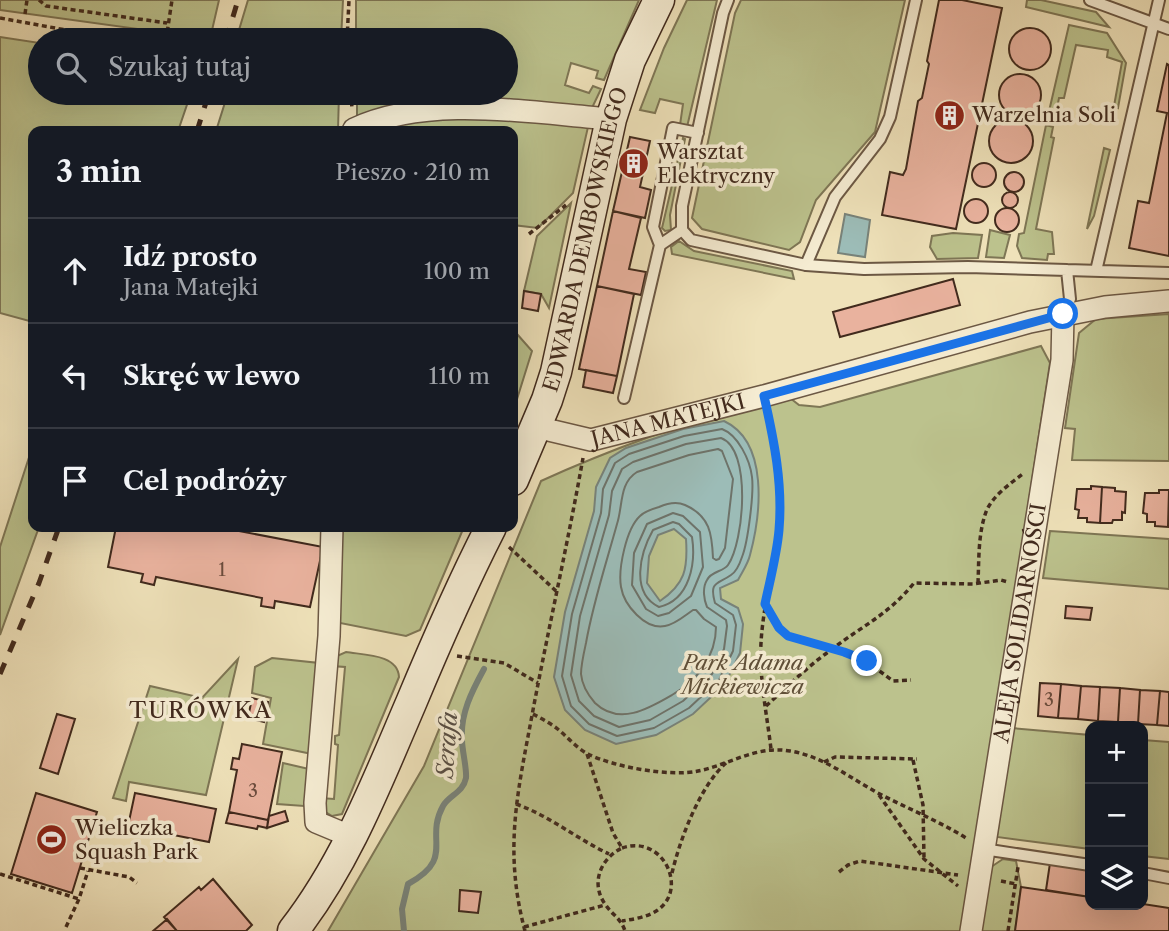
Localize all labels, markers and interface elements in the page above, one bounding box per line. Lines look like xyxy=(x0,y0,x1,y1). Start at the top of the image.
search box xyxy=(28,28,518,105)
icon: search xyxy=(52,48,90,86)
text: Szukaj tutaj xyxy=(108,51,251,83)
street label: EDWARDA DEMBOWSKIEGO xyxy=(537,84,632,395)
building icon: Warzelnia Soli xyxy=(932,98,966,132)
place label: Warzelnia Soli xyxy=(971,102,1116,127)
place label: Warsztat Elektryczny xyxy=(656,139,775,188)
building icon: Warsztat Elektryczny xyxy=(617,147,651,181)
text: 3 min xyxy=(56,153,142,190)
text: Pieszo · 210 m xyxy=(335,158,490,186)
text: Idź prosto xyxy=(123,241,257,273)
icon: ahead xyxy=(56,252,94,290)
text: 100 m xyxy=(424,257,490,285)
text: Jana Matejki xyxy=(123,273,258,301)
route start xyxy=(1047,298,1078,329)
icon: left xyxy=(56,357,94,395)
text: Skręć w lewo xyxy=(123,360,300,392)
text: 110 m xyxy=(429,362,490,390)
street label: JANA MATEJKI xyxy=(585,388,748,452)
icon: arrive xyxy=(56,462,94,500)
text: Cel podróży xyxy=(123,465,286,497)
street label: ALEJA SOLIDARNOŚCI xyxy=(988,501,1051,745)
house number: 1 xyxy=(218,559,226,581)
route end xyxy=(851,645,882,676)
park label: Park Adama Mickiewicza xyxy=(679,650,804,699)
house number: 3 xyxy=(1044,689,1054,711)
district label: TURÓWKA xyxy=(129,696,273,724)
water label: Serafa xyxy=(431,711,463,781)
map controls xyxy=(1085,721,1148,910)
button: + xyxy=(1085,721,1148,784)
house number: 3 xyxy=(248,780,258,802)
button: − xyxy=(1085,784,1148,847)
place label: Wieliczka Squash Park xyxy=(74,815,199,864)
sports icon: Wieliczka Squash Park xyxy=(35,823,69,857)
button: layers xyxy=(1085,847,1148,910)

